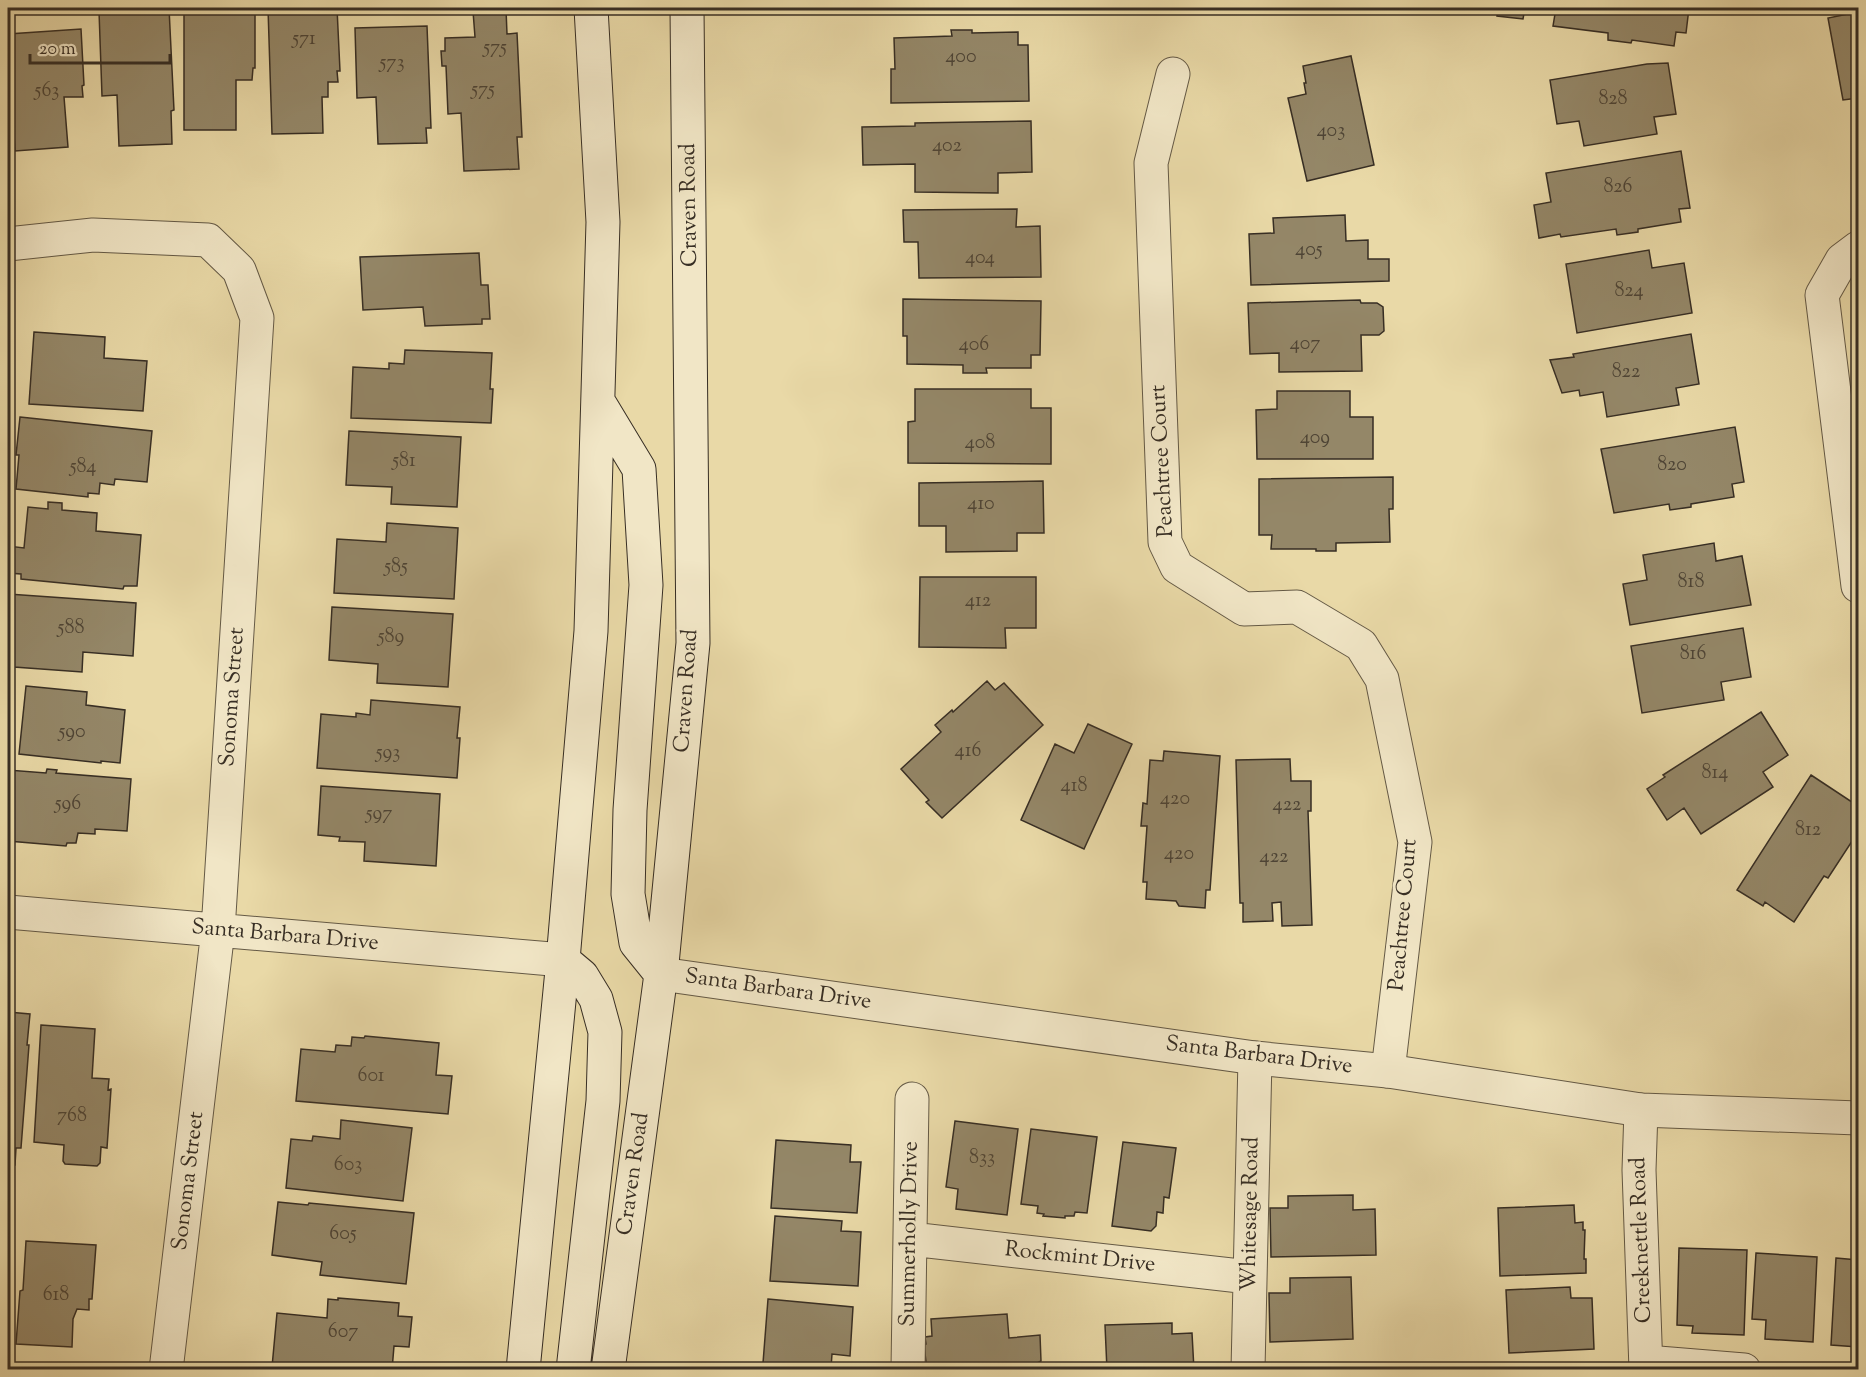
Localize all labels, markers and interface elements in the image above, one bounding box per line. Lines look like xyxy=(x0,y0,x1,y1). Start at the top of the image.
house number: 571 xyxy=(291,25,316,54)
scale bar xyxy=(30,27,170,65)
house number: 575 xyxy=(482,34,507,63)
text: 20 m xyxy=(39,37,76,63)
house number: 400 xyxy=(945,43,977,72)
house number: 573 xyxy=(379,49,404,78)
house number: 575 xyxy=(470,76,495,105)
house number: 563 xyxy=(34,77,59,106)
house number: 828 xyxy=(1598,85,1628,114)
house number: 403 xyxy=(1317,117,1345,146)
house number: 402 xyxy=(932,132,962,161)
street label: Craven Road xyxy=(673,143,707,267)
house number: 826 xyxy=(1603,173,1633,202)
house number: 405 xyxy=(1295,236,1323,265)
house number: 404 xyxy=(965,244,995,273)
house number: 824 xyxy=(1614,277,1644,306)
house number: 407 xyxy=(1290,330,1320,359)
house number: 406 xyxy=(959,331,989,360)
house number: 822 xyxy=(1612,358,1640,387)
street label: Peachtree Court xyxy=(1143,383,1183,538)
house number: 409 xyxy=(1300,424,1330,453)
house number: 408 xyxy=(965,429,995,458)
house number: 581 xyxy=(391,447,416,476)
house number: 820 xyxy=(1657,451,1687,480)
house number: 584 xyxy=(69,453,96,482)
house number: 410 xyxy=(967,490,995,519)
house number: 585 xyxy=(383,553,408,582)
house number: 818 xyxy=(1678,568,1704,597)
house number: 412 xyxy=(965,587,991,616)
house number: 588 xyxy=(57,614,84,643)
house number: 589 xyxy=(377,623,404,652)
street label: Sonoma Street xyxy=(212,626,254,768)
street label: Craven Road xyxy=(667,628,707,754)
house number: 816 xyxy=(1680,640,1706,669)
house number: 590 xyxy=(57,718,86,747)
house number: 416 xyxy=(955,737,981,766)
house number: 593 xyxy=(375,739,400,768)
house number: 814 xyxy=(1702,759,1728,788)
house number: 418 xyxy=(1061,772,1087,801)
house number: 420 xyxy=(1160,785,1190,814)
house number: 596 xyxy=(54,790,81,819)
house number: 422 xyxy=(1273,791,1301,820)
house number: 597 xyxy=(365,800,392,829)
house number: 812 xyxy=(1795,816,1821,845)
street label: Peachtree Court xyxy=(1381,837,1427,992)
house number: 420 xyxy=(1164,840,1194,869)
house number: 422 xyxy=(1260,843,1288,872)
street label: Santa Barbara Drive xyxy=(190,912,380,960)
street label: Santa Barbara Drive xyxy=(683,961,873,1019)
street label: Santa Barbara Drive xyxy=(1164,1029,1354,1083)
house number: 601 xyxy=(357,1062,385,1091)
house number: 768 xyxy=(57,1102,87,1131)
street label: Sonoma Street xyxy=(165,1109,213,1252)
street label: Craven Road xyxy=(610,1110,658,1238)
street label: Whitesage Road xyxy=(1234,1136,1268,1292)
street label: Summerholly Drive xyxy=(892,1141,928,1327)
house number: 833 xyxy=(969,1144,995,1173)
house number: 603 xyxy=(334,1151,362,1180)
street label: Creeknettle Road xyxy=(1623,1156,1661,1324)
house number: 605 xyxy=(329,1220,357,1249)
street label: Rockmint Drive xyxy=(1003,1234,1157,1282)
house number: 618 xyxy=(43,1281,69,1310)
house number: 607 xyxy=(328,1318,358,1347)

